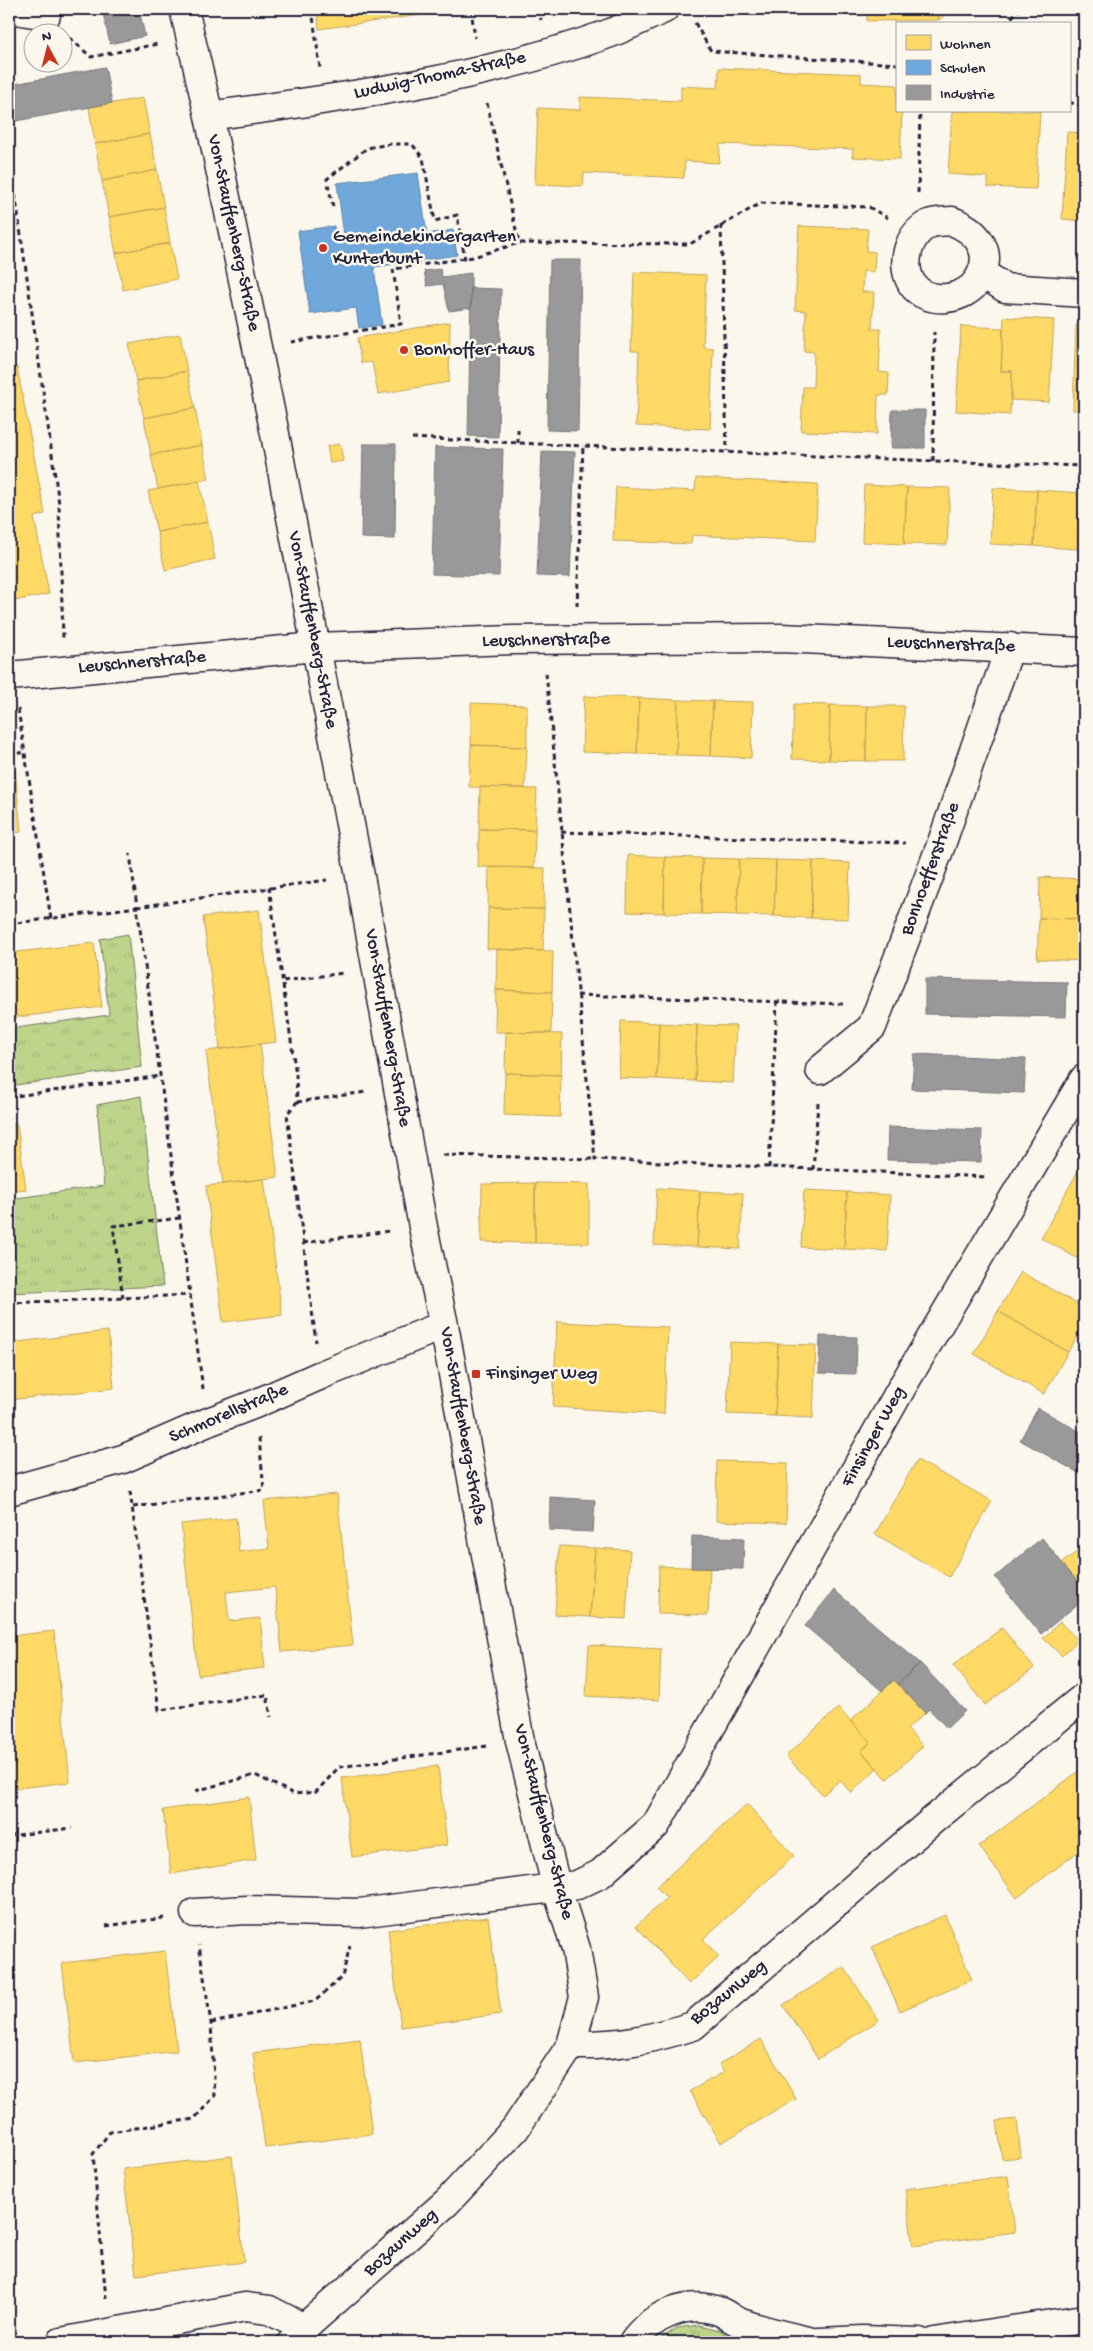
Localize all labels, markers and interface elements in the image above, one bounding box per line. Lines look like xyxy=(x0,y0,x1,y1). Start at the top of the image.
north arrow xyxy=(22,22,72,72)
legend xyxy=(896,22,1070,112)
text: N xyxy=(41,29,52,47)
text: Wohnen xyxy=(940,36,991,54)
street label: Ludwig-Thoma-Straße xyxy=(352,46,528,105)
text: Schulen xyxy=(940,60,985,78)
text: Industrie xyxy=(940,86,995,104)
street label: Von-Stauffenberg-Straße xyxy=(201,132,265,334)
place label: Gemeindekindergarten Kunterbunt xyxy=(333,226,516,271)
marker: Gemeindekindergarten Kunterbunt xyxy=(317,242,329,254)
place label: Bonhoffer-Haus xyxy=(413,339,535,362)
marker: Bonhoffer-Haus xyxy=(398,344,410,356)
street label: Von-Stauffenberg-Straße xyxy=(281,528,342,731)
street label: Leuschnerstraße xyxy=(482,628,611,654)
street label: Leuschnerstraße xyxy=(886,631,1016,659)
street label: Leuschnerstraße xyxy=(77,646,207,680)
street label: Bonhoefferstraße xyxy=(896,799,966,940)
street label: Von-Stauffenberg-Straße xyxy=(358,926,416,1129)
street label: Von-Stauffenberg-Straße xyxy=(433,1324,491,1527)
place label: Finsinger Weg xyxy=(485,1363,598,1386)
marker: Finsinger Weg xyxy=(470,1368,482,1380)
street label: Schmorellstraße xyxy=(166,1379,292,1449)
street label: Finsinger Weg xyxy=(836,1382,911,1492)
street label: Von-Stauffenberg-Straße xyxy=(507,1721,578,1922)
street label: Bozaunweg xyxy=(685,1955,772,2031)
street label: Bozaunweg xyxy=(358,2204,443,2283)

